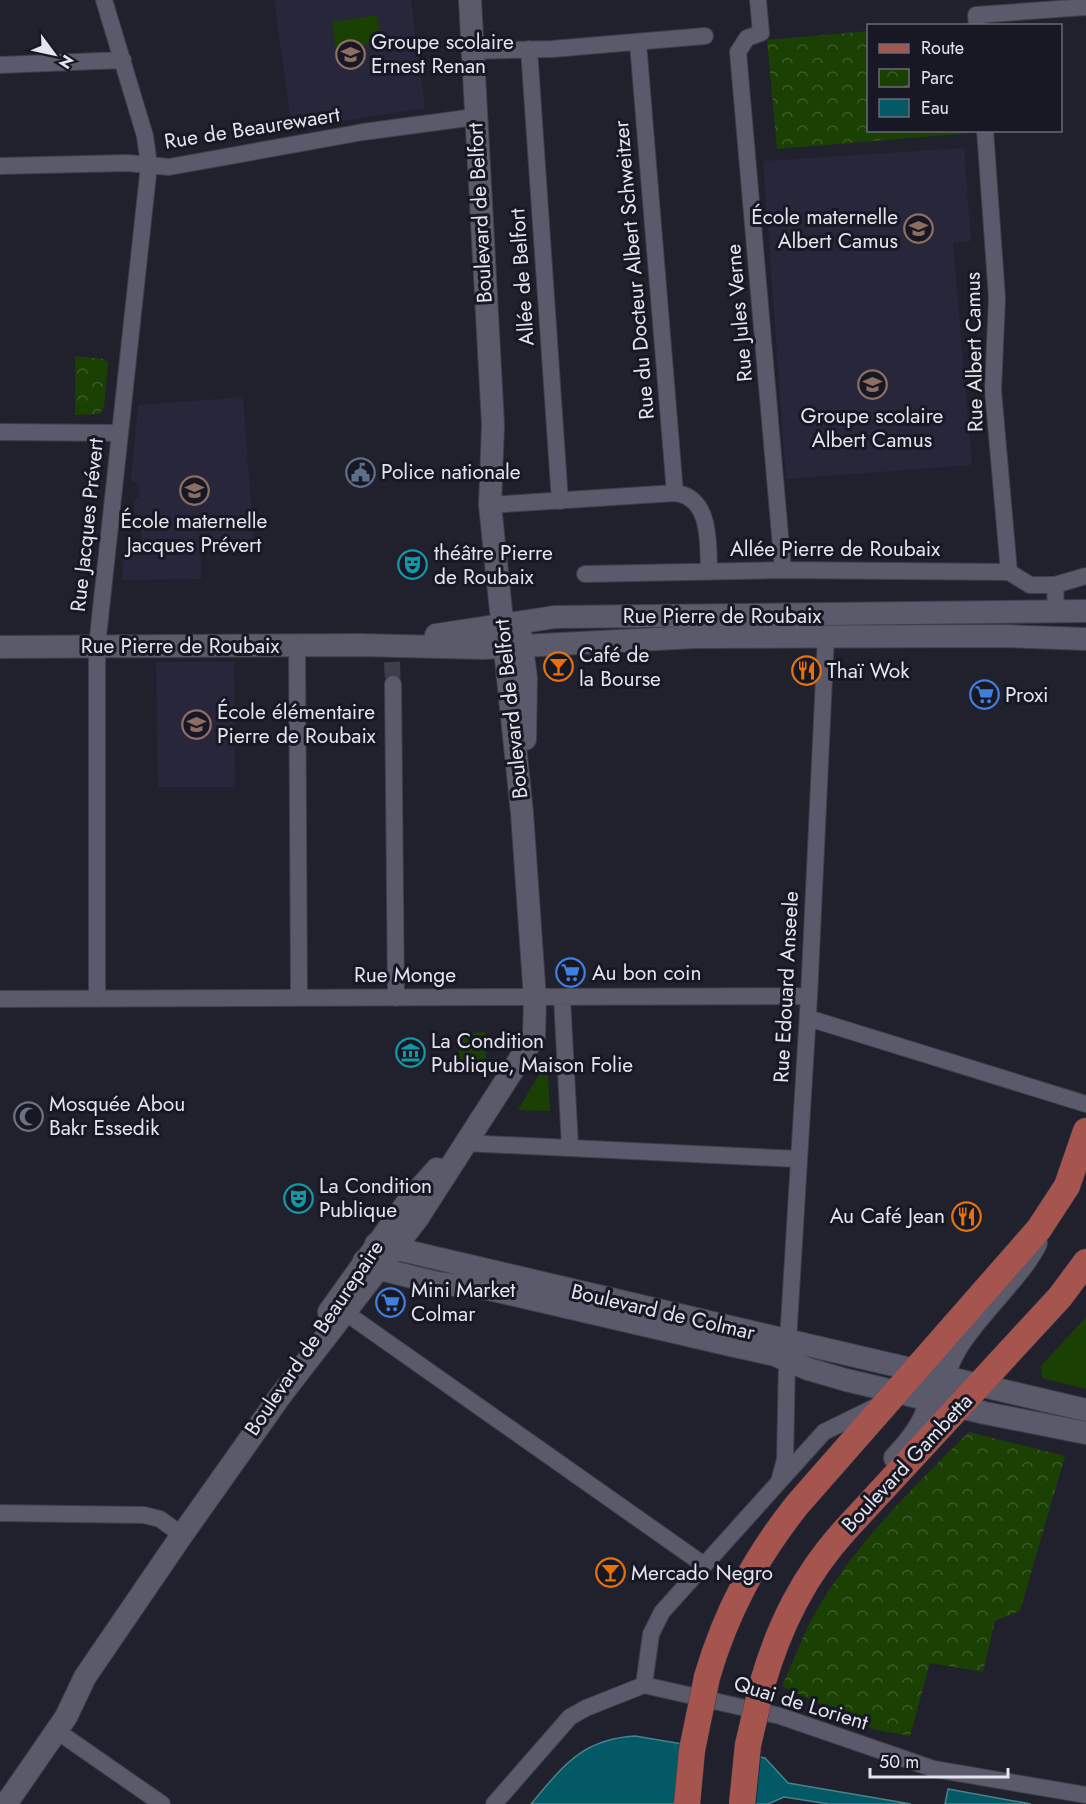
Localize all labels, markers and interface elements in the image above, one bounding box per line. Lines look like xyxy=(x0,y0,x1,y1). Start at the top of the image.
north arrow xyxy=(24,24,84,84)
legend xyxy=(867,24,1062,132)
place label: Groupe scolaire Ernest Renan xyxy=(371,27,514,81)
text: Route xyxy=(921,35,964,61)
school or university icon: Groupe scolaire Ernest Renan xyxy=(334,38,366,70)
text: N xyxy=(53,50,79,73)
text: Parc xyxy=(921,65,954,91)
text: Eau xyxy=(921,95,949,121)
street label: Rue de Beaurewaert xyxy=(162,99,342,157)
street label: Rue du Docteur Albert Schweitzer xyxy=(606,118,662,421)
street label: Boulevard de Belfort xyxy=(460,122,500,304)
place label: École maternelle Albert Camus xyxy=(751,202,898,256)
street label: Allée de Belfort xyxy=(502,207,542,347)
school or university icon: École maternelle Albert Camus xyxy=(903,213,935,245)
street label: Rue Jules Verne xyxy=(718,243,760,383)
street label: Rue Albert Camus xyxy=(958,272,990,432)
school or university icon: Groupe scolaire Albert Camus xyxy=(856,369,888,401)
place label: Groupe scolaire Albert Camus xyxy=(801,401,944,455)
street label: Rue Jacques Prévert xyxy=(63,437,111,613)
public building icon: Police nationale xyxy=(344,456,376,488)
place label: Police nationale xyxy=(381,457,521,487)
school or university icon: École maternelle Jacques Prévert xyxy=(178,474,210,506)
place label: École maternelle Jacques Prévert xyxy=(121,506,268,560)
street label: Allée Pierre de Roubaix xyxy=(730,534,940,564)
place label: théâtre Pierre de Roubaix xyxy=(434,538,553,592)
theatre icon: théâtre Pierre de Roubaix xyxy=(397,549,429,581)
street label: Rue Pierre de Roubaix xyxy=(623,601,821,631)
street label: Boulevard de Belfort xyxy=(487,618,535,800)
street label: Rue Pierre de Roubaix xyxy=(81,631,279,661)
place label: Café de la Bourse xyxy=(579,640,661,694)
bar icon: Café de la Bourse xyxy=(542,651,574,683)
restaurant icon: Thaï Wok xyxy=(790,655,822,687)
place label: Thaï Wok xyxy=(827,656,910,686)
supermarket icon: Proxi xyxy=(968,679,1000,711)
place label: Proxi xyxy=(1005,680,1048,710)
place label: École élémentaire Pierre de Roubaix xyxy=(217,697,376,751)
school or university icon: École élémentaire Pierre de Roubaix xyxy=(180,708,212,740)
street label: Rue Edouard Anseele xyxy=(766,890,806,1084)
supermarket icon: Au bon coin xyxy=(555,957,587,989)
place label: Au bon coin xyxy=(592,958,702,988)
street label: Rue Monge xyxy=(354,960,456,990)
place label: La Condition Publique, Maison Folie xyxy=(431,1026,633,1080)
museum icon: La Condition Publique, Maison Folie xyxy=(394,1037,426,1069)
place label: Mosquée Abou Bakr Essedik xyxy=(49,1089,185,1143)
mosque icon: Mosquée Abou Bakr Essedik xyxy=(12,1100,44,1132)
place label: La Condition Publique xyxy=(319,1171,432,1225)
theatre icon: La Condition Publique xyxy=(282,1182,314,1214)
restaurant icon: Au Café Jean xyxy=(950,1200,982,1232)
place label: Au Café Jean xyxy=(830,1201,945,1231)
street label: Boulevard de Beaurepaire xyxy=(237,1234,391,1442)
place label: Mini Market Colmar xyxy=(411,1275,515,1329)
street label: Boulevard de Colmar xyxy=(568,1276,759,1348)
supermarket icon: Mini Market Colmar xyxy=(374,1286,406,1318)
street label: Boulevard Gambetta xyxy=(835,1387,979,1539)
bar icon: Mercado Negro xyxy=(594,1557,626,1589)
place label: Mercado Negro xyxy=(631,1558,773,1588)
street label: Quai de Lorient xyxy=(730,1668,872,1738)
scale bar xyxy=(870,1741,1008,1779)
text: 50 m xyxy=(879,1749,919,1775)

